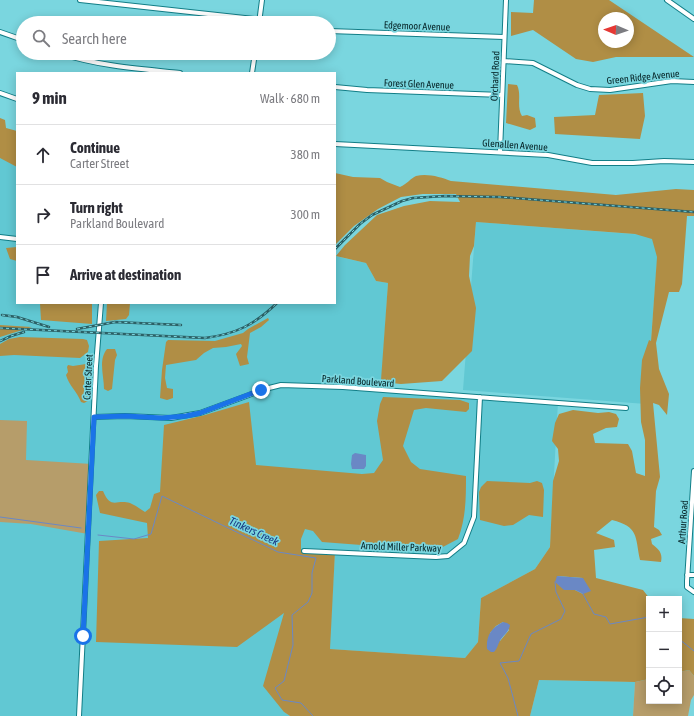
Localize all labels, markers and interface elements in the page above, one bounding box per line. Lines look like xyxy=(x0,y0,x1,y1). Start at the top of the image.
north arrow xyxy=(598,12,634,48)
search box xyxy=(16,16,336,60)
street label: Edgemoor Avenue xyxy=(384,19,451,33)
icon: search xyxy=(30,27,52,49)
text: Search here xyxy=(62,30,127,47)
street label: Orchard Road xyxy=(489,50,501,101)
street label: Green Ridge Avenue xyxy=(606,68,680,86)
street label: Forest Glen Avenue xyxy=(384,77,455,91)
text: 9 min xyxy=(32,88,67,108)
text: Walk · 680 m xyxy=(260,91,320,106)
street label: Glenallen Avenue xyxy=(482,137,549,153)
text: Continue xyxy=(70,139,120,156)
icon: ahead xyxy=(32,144,54,166)
text: 380 m xyxy=(291,147,320,162)
text: Carter Street xyxy=(70,156,129,171)
text: Turn right xyxy=(70,199,123,216)
icon: right xyxy=(32,204,54,226)
text: 300 m xyxy=(291,207,320,222)
text: Parkland Boulevard xyxy=(70,216,164,231)
icon: arrive xyxy=(32,264,54,286)
text: Arrive at destination xyxy=(70,266,181,283)
street label: Carter Street xyxy=(81,354,95,400)
street label: Parkland Boulevard xyxy=(321,373,395,389)
route end xyxy=(252,381,270,399)
street label: Arthur Road xyxy=(676,500,690,544)
water label: Tinkers Creek xyxy=(227,514,281,548)
street label: Arnold Miller Parkway xyxy=(361,540,441,554)
map controls xyxy=(646,596,682,704)
button: + xyxy=(646,596,682,632)
route start xyxy=(74,627,92,645)
button: − xyxy=(646,632,682,668)
button: locate xyxy=(646,668,682,704)

